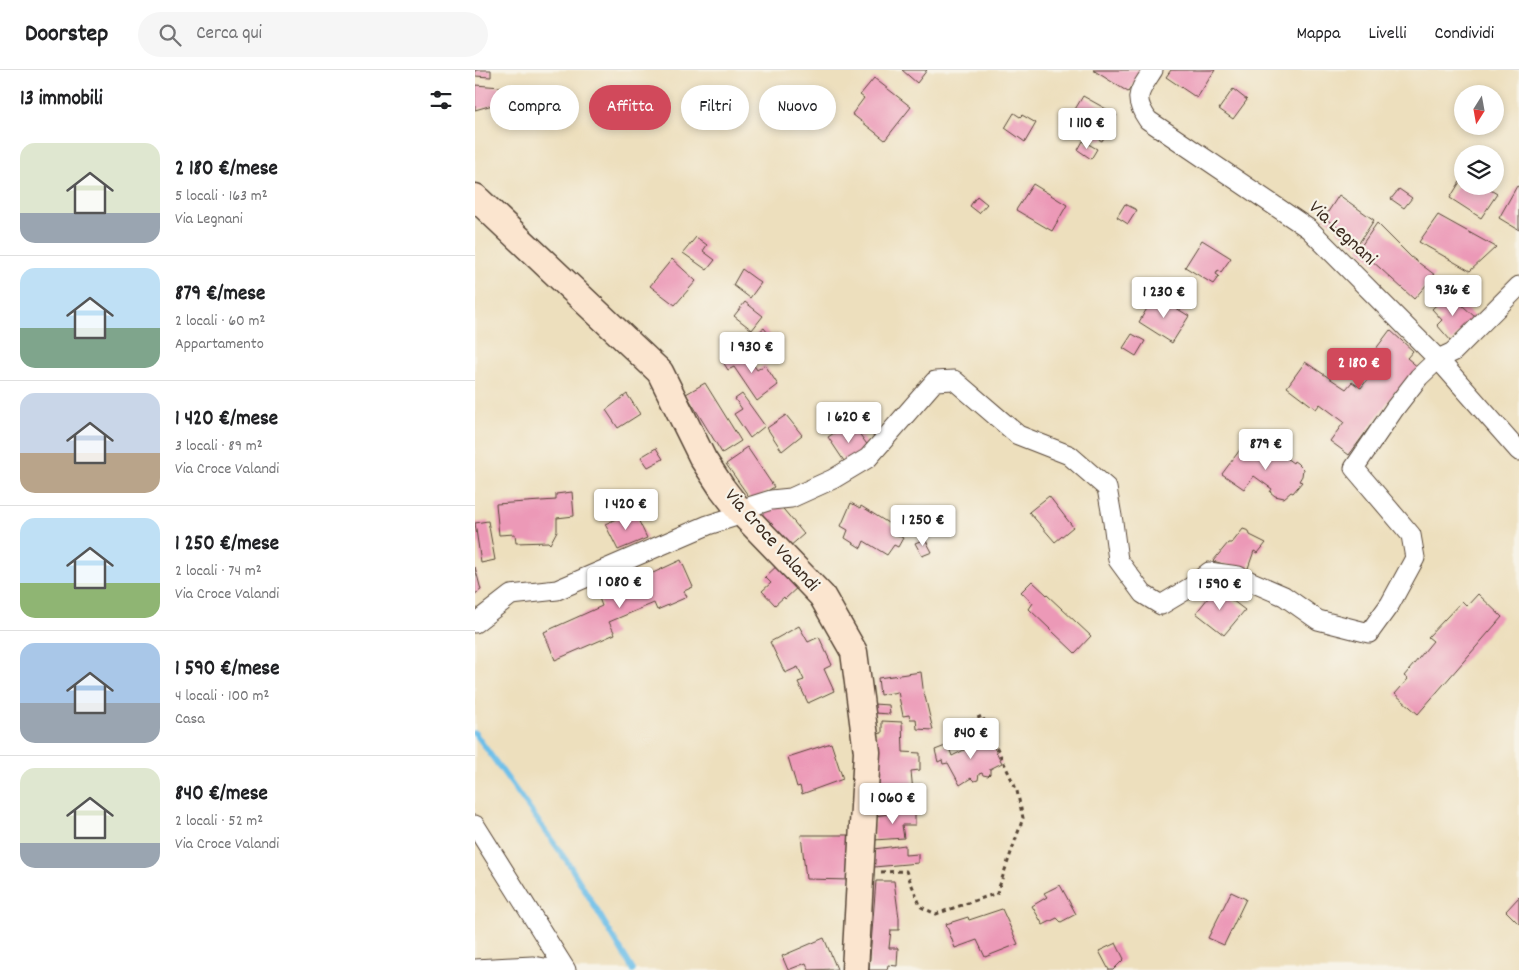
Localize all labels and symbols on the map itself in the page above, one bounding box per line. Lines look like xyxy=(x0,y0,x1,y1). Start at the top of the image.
north arrow xyxy=(1454,85,1504,135)
pin: 1 110 € xyxy=(1041,108,1133,150)
street label: Via Legnani xyxy=(1302,195,1383,273)
pin: 936 € xyxy=(1418,274,1488,317)
pin: 1 230 € xyxy=(1118,276,1210,319)
pin: 1 930 € xyxy=(706,332,798,374)
pin: 2 180 € xyxy=(1313,348,1405,390)
pin: 1 620 € xyxy=(803,402,895,444)
pin: 879 € xyxy=(1231,428,1301,471)
street label: Via Croce Valandi xyxy=(717,483,825,599)
pin: 1 420 € xyxy=(580,488,672,531)
pin: 1 250 € xyxy=(877,504,969,547)
pin: 1 080 € xyxy=(574,566,666,609)
pin: 1 590 € xyxy=(1174,568,1266,611)
pin: 840 € xyxy=(936,718,1006,760)
pin: 1 060 € xyxy=(847,782,939,825)

